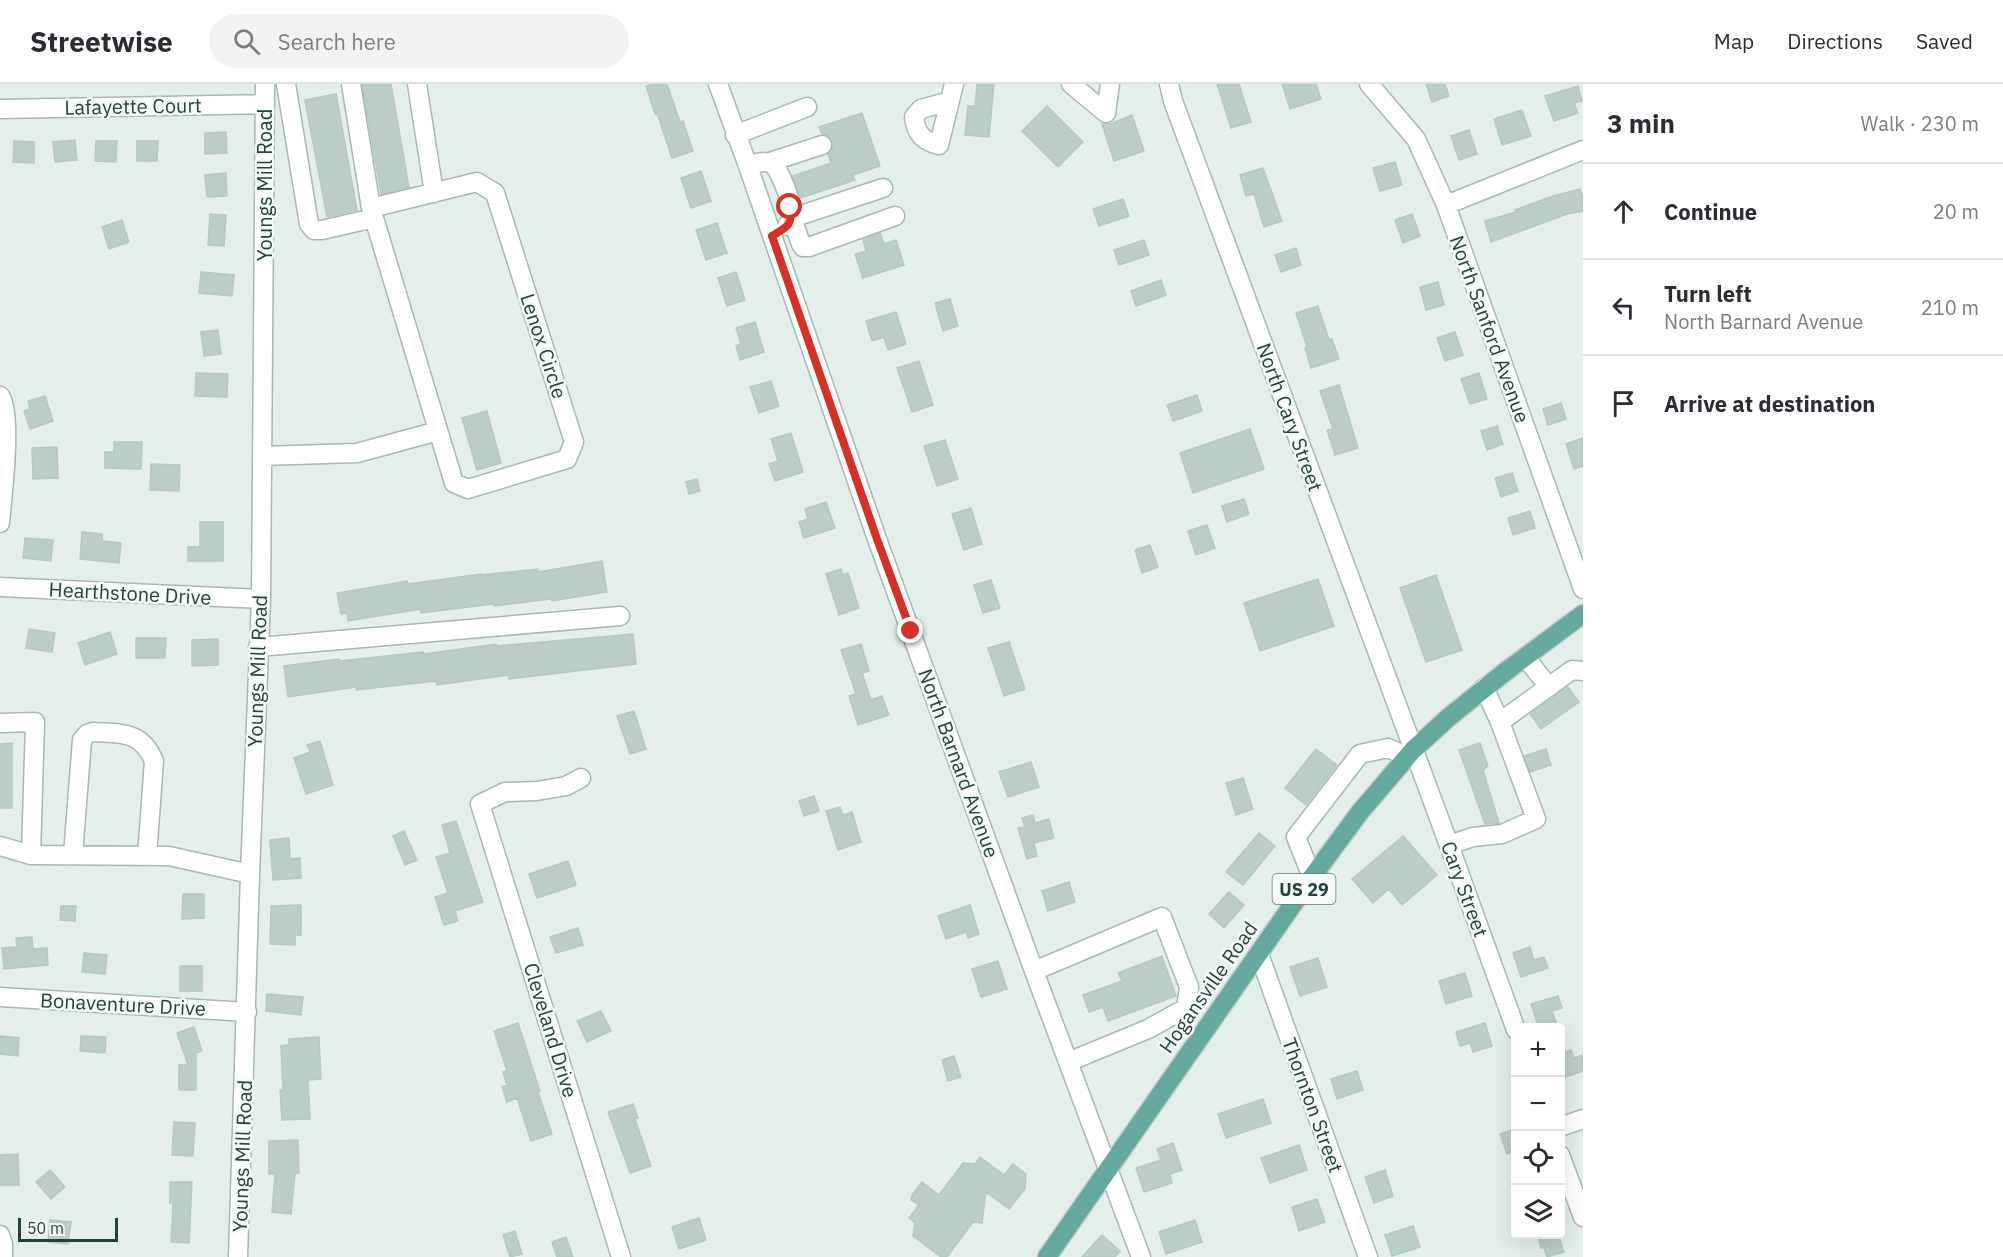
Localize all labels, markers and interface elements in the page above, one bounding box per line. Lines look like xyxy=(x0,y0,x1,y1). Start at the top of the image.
search box xyxy=(209,14,629,68)
text: Streetwise xyxy=(30,23,173,60)
icon: search xyxy=(230,25,263,58)
text: Search here xyxy=(278,27,396,56)
text: Map xyxy=(1714,27,1754,55)
text: Directions xyxy=(1787,27,1883,55)
text: Saved xyxy=(1916,27,1973,55)
street label: Lafayette Court xyxy=(64,91,202,121)
text: 3 min xyxy=(1607,106,1675,140)
street label: Youngs Mill Road xyxy=(251,109,278,261)
text: Walk · 230 m xyxy=(1861,110,1979,137)
route start xyxy=(776,193,802,219)
icon: ahead xyxy=(1607,195,1640,228)
text: Continue xyxy=(1664,197,1757,226)
text: 20 m xyxy=(1933,198,1979,225)
street label: North Sanford Avenue xyxy=(1444,232,1536,426)
text: Turn left xyxy=(1664,279,1752,308)
street label: Lenox Circle xyxy=(514,290,574,402)
icon: left xyxy=(1607,291,1640,324)
text: 210 m xyxy=(1921,294,1979,321)
text: North Barnard Avenue xyxy=(1664,308,1863,335)
street label: North Cary Street xyxy=(1251,339,1329,495)
icon: arrive xyxy=(1607,387,1640,420)
text: Arrive at destination xyxy=(1664,389,1875,418)
street label: Hearthstone Drive xyxy=(48,575,212,611)
street label: Youngs Mill Road xyxy=(241,594,273,748)
route end xyxy=(897,617,923,643)
street label: North Barnard Avenue xyxy=(912,665,1006,861)
street label: Cary Street xyxy=(1435,837,1495,941)
road number: US 29 xyxy=(1272,874,1336,904)
street label: Hogansville Road xyxy=(1153,916,1263,1058)
street label: Cleveland Drive xyxy=(518,959,584,1101)
street label: Bonaventure Drive xyxy=(39,986,207,1022)
map controls xyxy=(1511,1023,1565,1239)
button: + xyxy=(1511,1023,1565,1077)
street label: Thornton Street xyxy=(1276,1034,1350,1176)
button: − xyxy=(1511,1077,1565,1131)
street label: Youngs Mill Road xyxy=(226,1079,258,1233)
button: locate xyxy=(1511,1131,1565,1185)
button: layers xyxy=(1511,1185,1565,1239)
scale bar xyxy=(18,1215,118,1242)
text: 50 m xyxy=(27,1218,64,1238)

